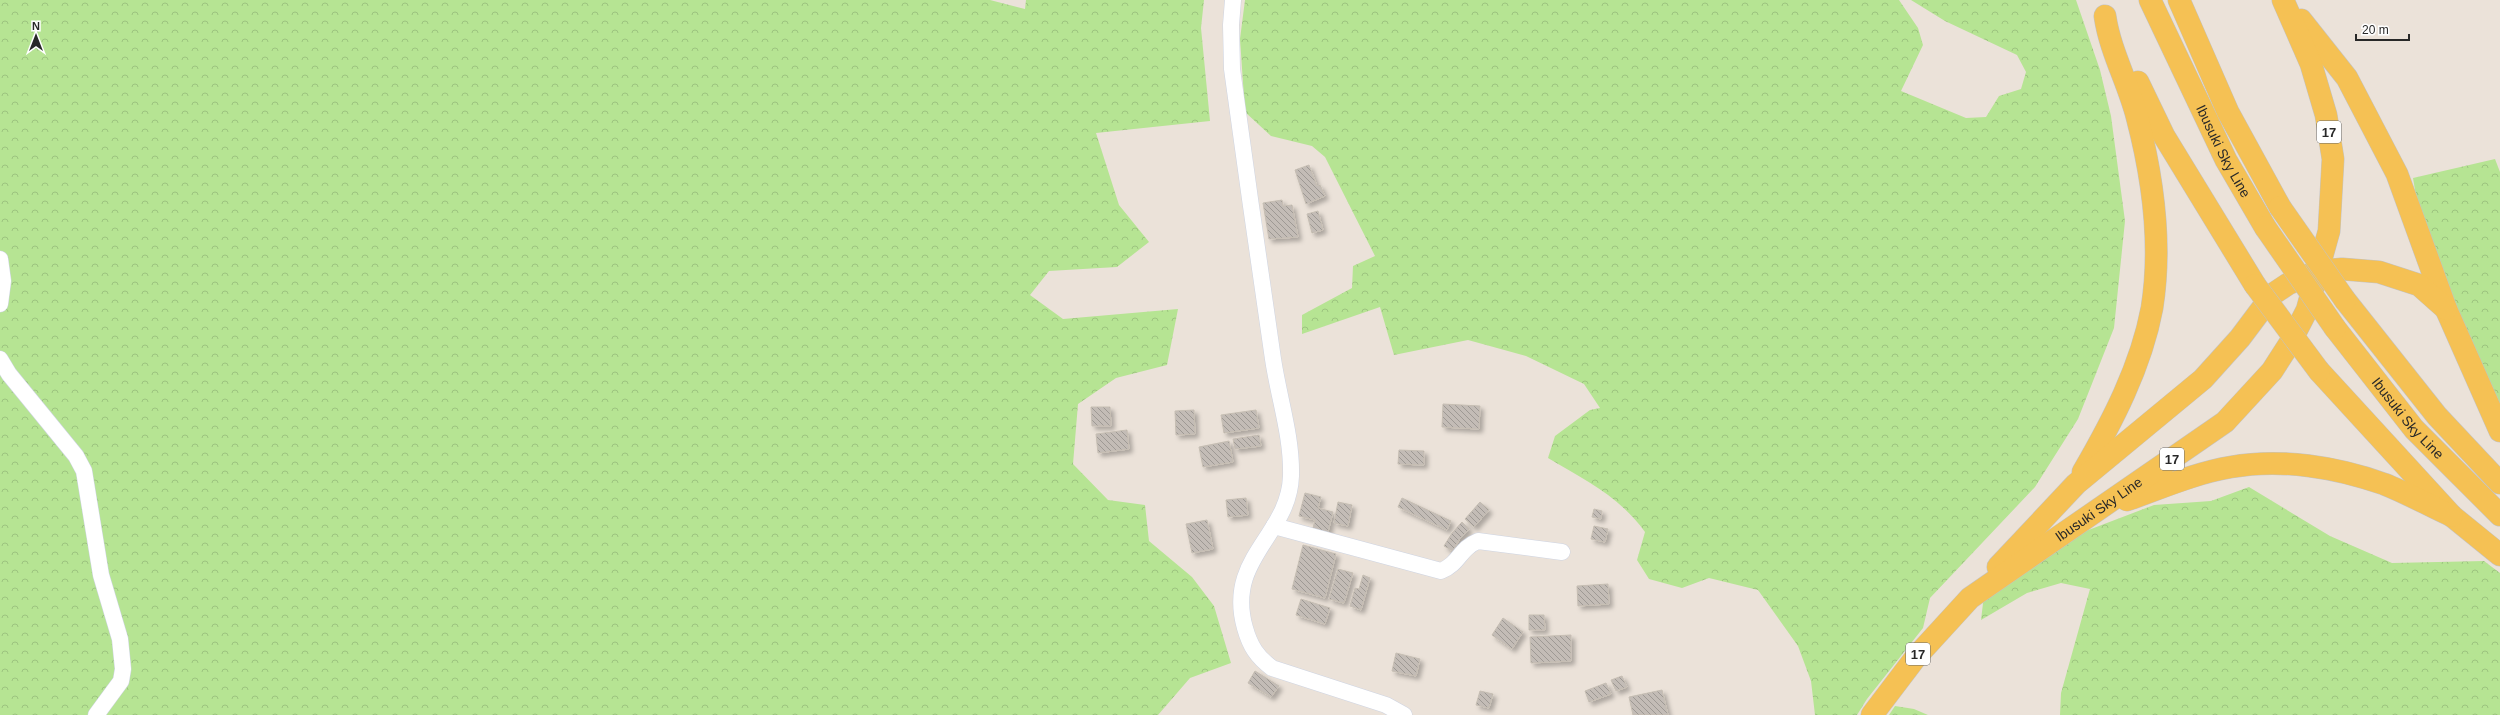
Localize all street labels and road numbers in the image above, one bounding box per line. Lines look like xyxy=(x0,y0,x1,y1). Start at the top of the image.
street label: Ibusuki Sky Line xyxy=(2193,102,2254,200)
road number: 17 xyxy=(2317,121,2341,143)
street label: Ibusuki Sky Line xyxy=(2369,374,2447,462)
road number: 17 xyxy=(2160,448,2184,470)
street label: Ibusuki Sky Line xyxy=(2052,474,2145,545)
road number: 17 xyxy=(1906,643,1930,665)

